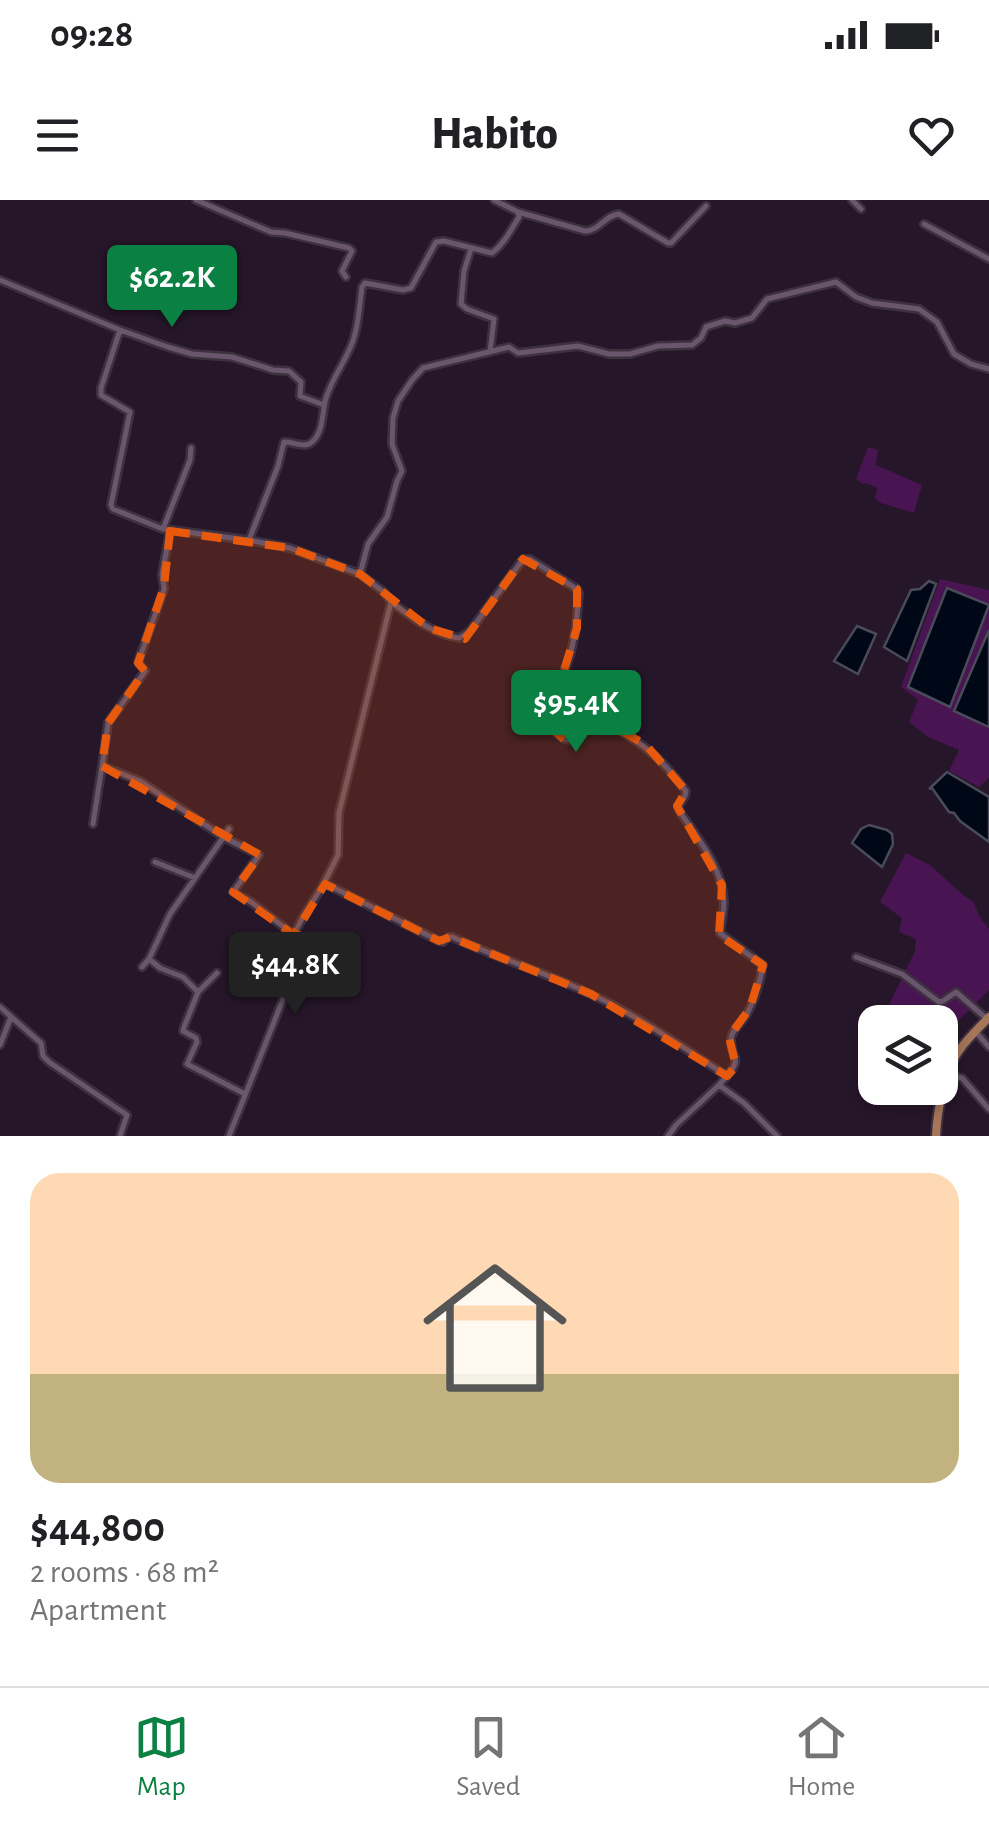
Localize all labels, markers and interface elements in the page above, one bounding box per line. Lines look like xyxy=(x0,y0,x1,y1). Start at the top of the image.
text: 09:28 xyxy=(50,16,134,54)
icon: menu xyxy=(30,108,85,163)
icon: heart xyxy=(904,108,959,163)
text: Habito xyxy=(431,112,558,157)
pin: $62.2K xyxy=(91,245,253,330)
text: $62.2K xyxy=(129,261,215,293)
pin: $95.4K xyxy=(495,670,657,755)
text: $95.4K xyxy=(533,686,619,718)
pin: $44.8K xyxy=(214,932,376,1017)
text: $44.8K xyxy=(251,948,339,980)
map controls xyxy=(858,1005,958,1105)
button: layers xyxy=(858,1005,958,1105)
icon: home xyxy=(405,1238,585,1418)
text: $44,800 xyxy=(30,1507,165,1549)
text: 2 rooms · 68 m² xyxy=(30,1556,219,1588)
text: Apartment xyxy=(30,1594,166,1626)
tab: Map xyxy=(134,1710,189,1804)
tab: Saved xyxy=(456,1710,520,1804)
tab: Home xyxy=(788,1710,855,1804)

